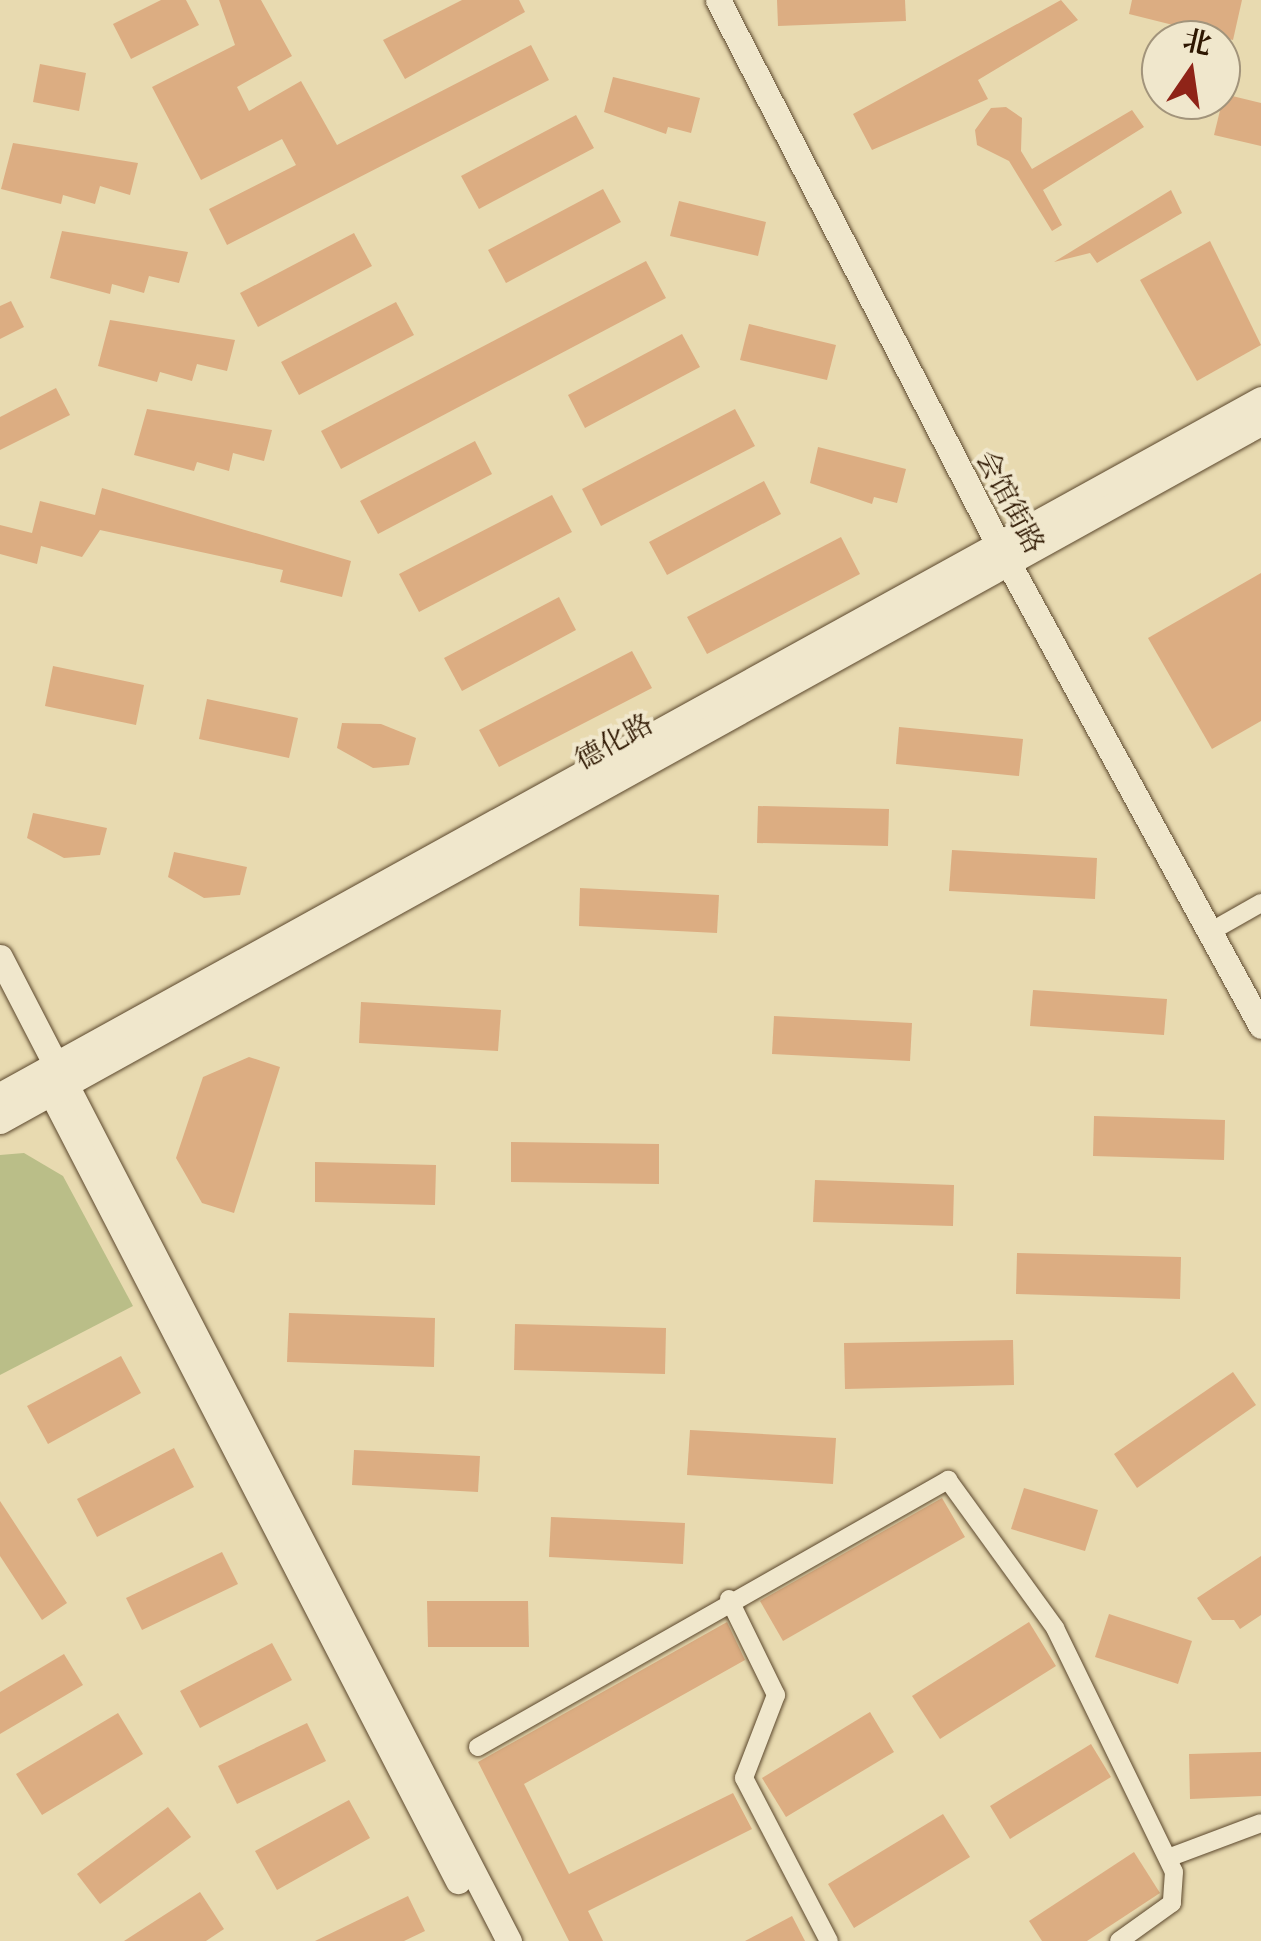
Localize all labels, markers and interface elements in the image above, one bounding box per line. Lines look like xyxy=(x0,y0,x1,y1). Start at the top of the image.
north arrow xyxy=(1141,20,1241,120)
text: 北 xyxy=(1180,23,1215,61)
street label: 会馆街路 xyxy=(969,445,1051,559)
street label: 德化路 xyxy=(569,707,659,777)

